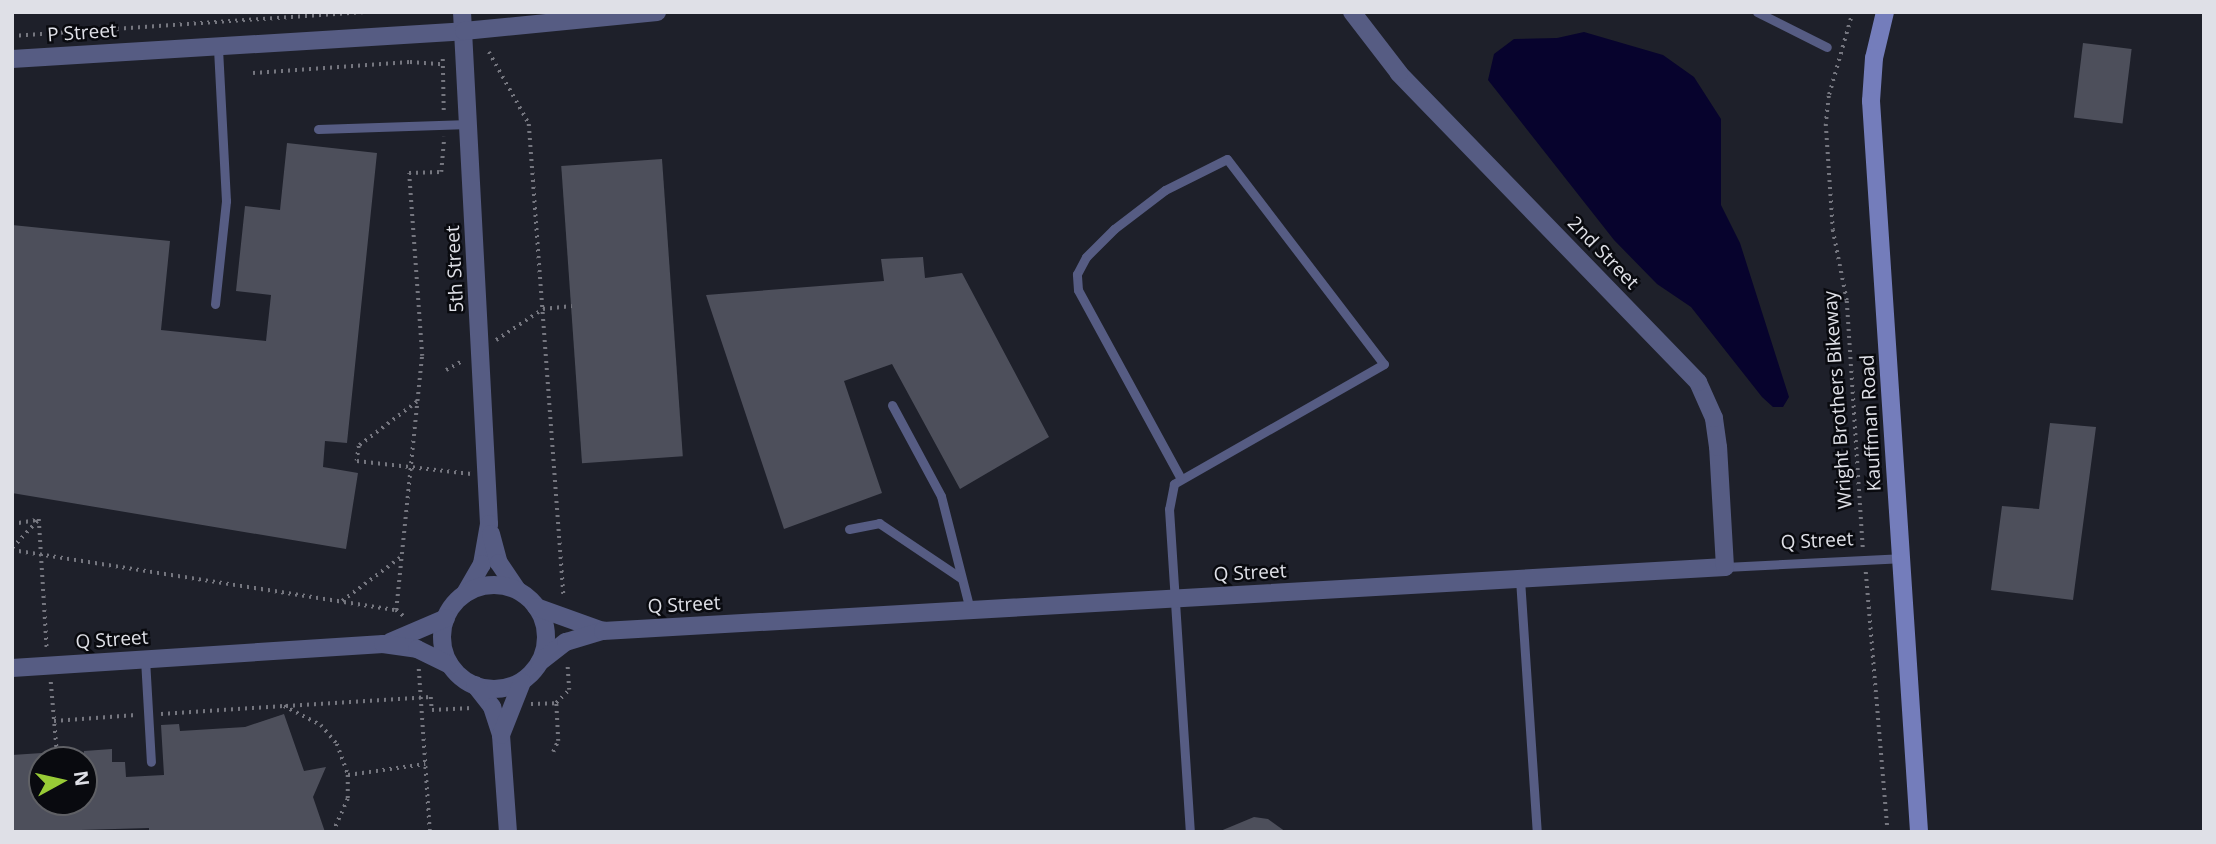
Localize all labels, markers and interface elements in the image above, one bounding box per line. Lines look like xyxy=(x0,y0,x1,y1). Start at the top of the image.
street label: P Street xyxy=(47,19,117,47)
street label: 2nd Street xyxy=(1563,212,1643,294)
street label: 5th Street xyxy=(441,225,469,313)
street label: Wright Brothers Bikeway xyxy=(1819,290,1857,510)
street label: Kauffman Road xyxy=(1856,354,1886,492)
street label: Q Street xyxy=(1780,528,1854,554)
street label: Q Street xyxy=(1213,560,1287,586)
street label: Q Street xyxy=(647,592,721,618)
street label: Q Street xyxy=(75,626,149,654)
north arrow xyxy=(28,746,98,816)
text: N xyxy=(68,769,96,788)

